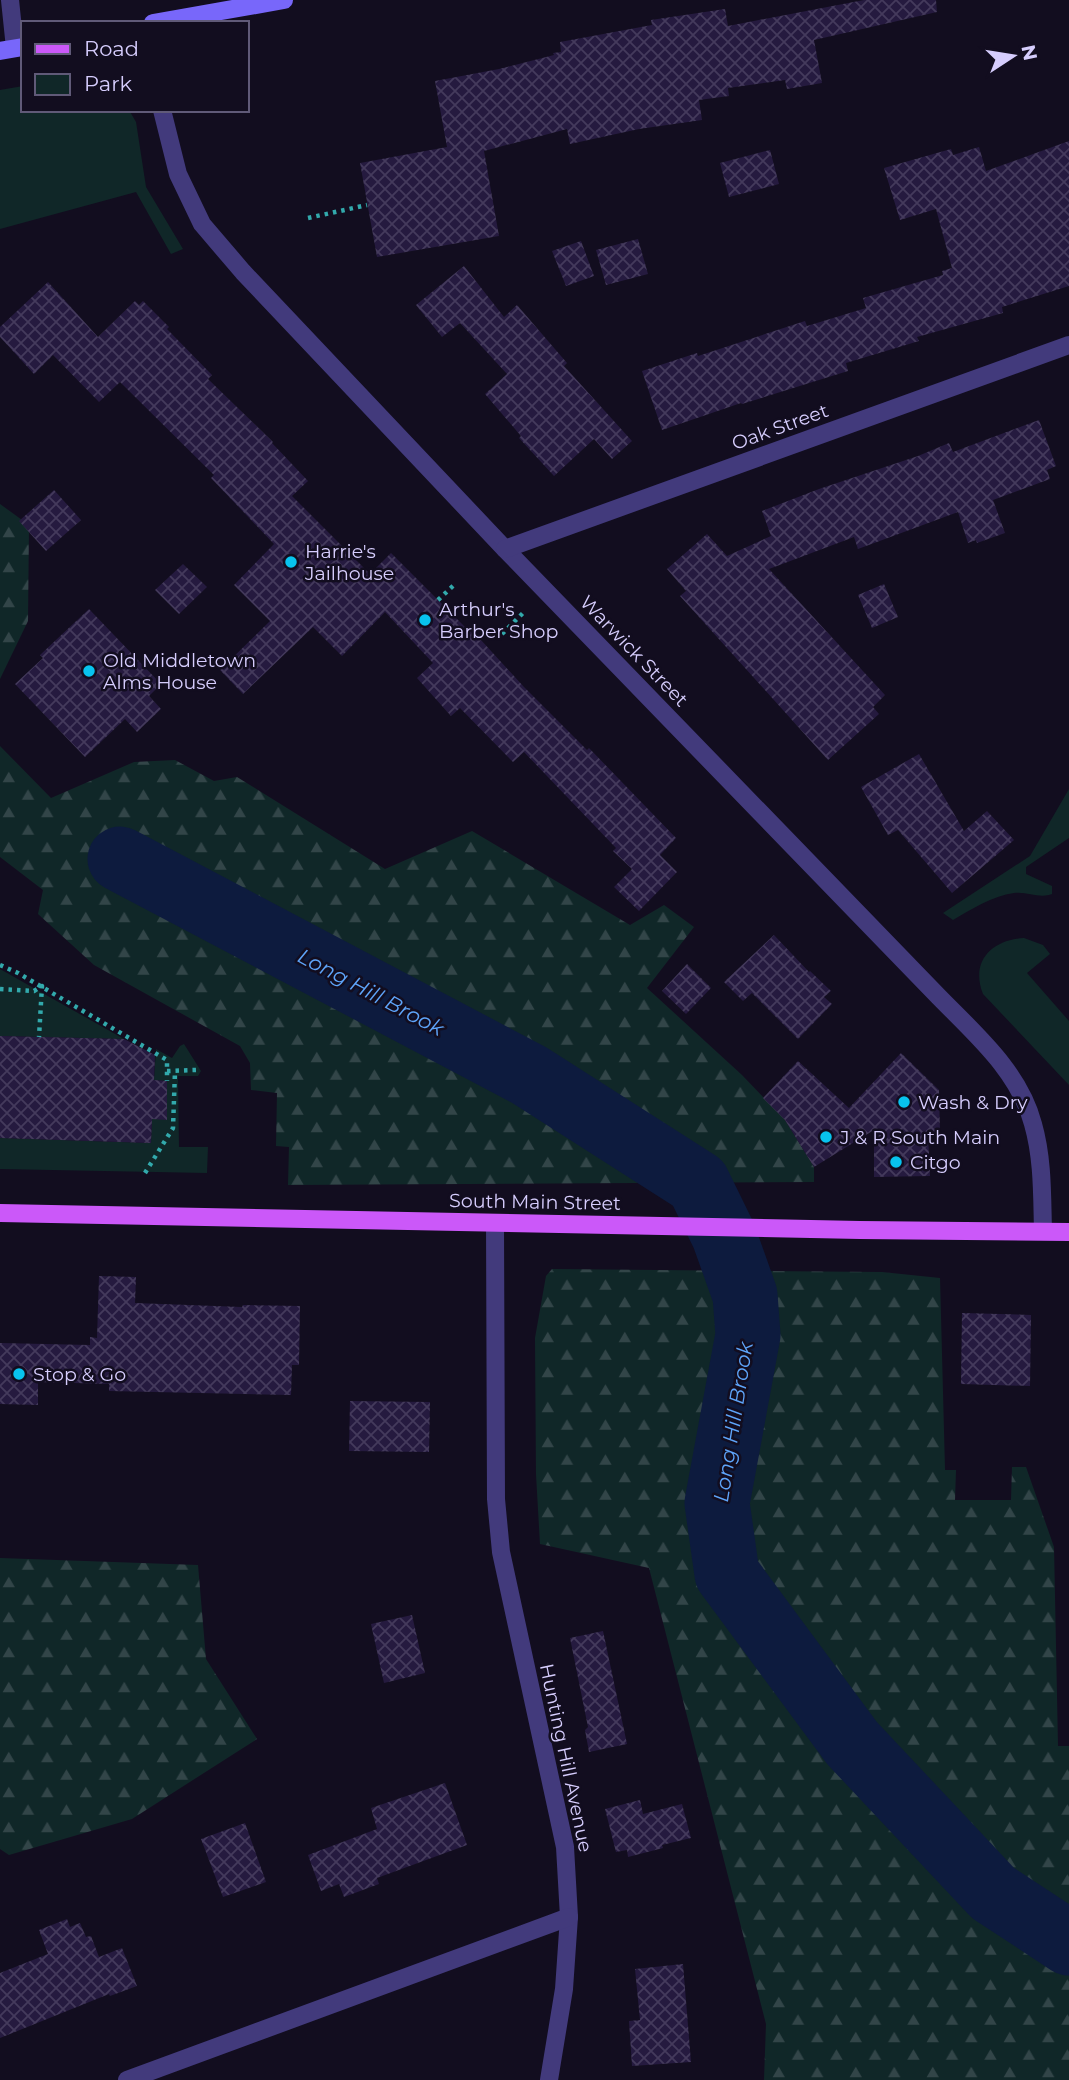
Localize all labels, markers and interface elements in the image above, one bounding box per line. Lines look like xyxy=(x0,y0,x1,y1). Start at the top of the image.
legend xyxy=(21,21,248,112)
north arrow xyxy=(978,21,1048,91)
text: Road xyxy=(84,36,139,61)
text: N xyxy=(1016,43,1042,62)
text: Park xyxy=(84,71,132,96)
street label: Oak Street xyxy=(729,399,832,455)
place label: Harrie's Jailhouse xyxy=(304,540,394,585)
marker: Harrie's Jailhouse xyxy=(283,554,299,570)
street label: Warwick Street xyxy=(575,591,693,711)
place label: Arthur's Barber Shop xyxy=(439,598,558,643)
marker: Arthur's Barber Shop xyxy=(417,612,433,628)
place label: Old Middletown Alms House xyxy=(103,649,256,694)
marker: Old Middletown Alms House xyxy=(81,663,97,679)
water label: Long Hill Brook xyxy=(294,943,450,1042)
place label: Wash & Dry xyxy=(918,1091,1028,1114)
marker: Wash & Dry xyxy=(896,1094,912,1110)
place label: J & R South Main xyxy=(839,1126,1000,1149)
marker: J & R South Main xyxy=(818,1129,834,1145)
place label: Citgo xyxy=(910,1151,961,1174)
marker: Citgo xyxy=(888,1154,904,1170)
street label: South Main Street xyxy=(449,1189,621,1215)
water label: Long Hill Brook xyxy=(708,1339,758,1504)
place label: Stop & Go xyxy=(33,1363,126,1386)
marker: Stop & Go xyxy=(11,1366,27,1382)
street label: Hunting Hill Avenue xyxy=(535,1662,597,1854)

